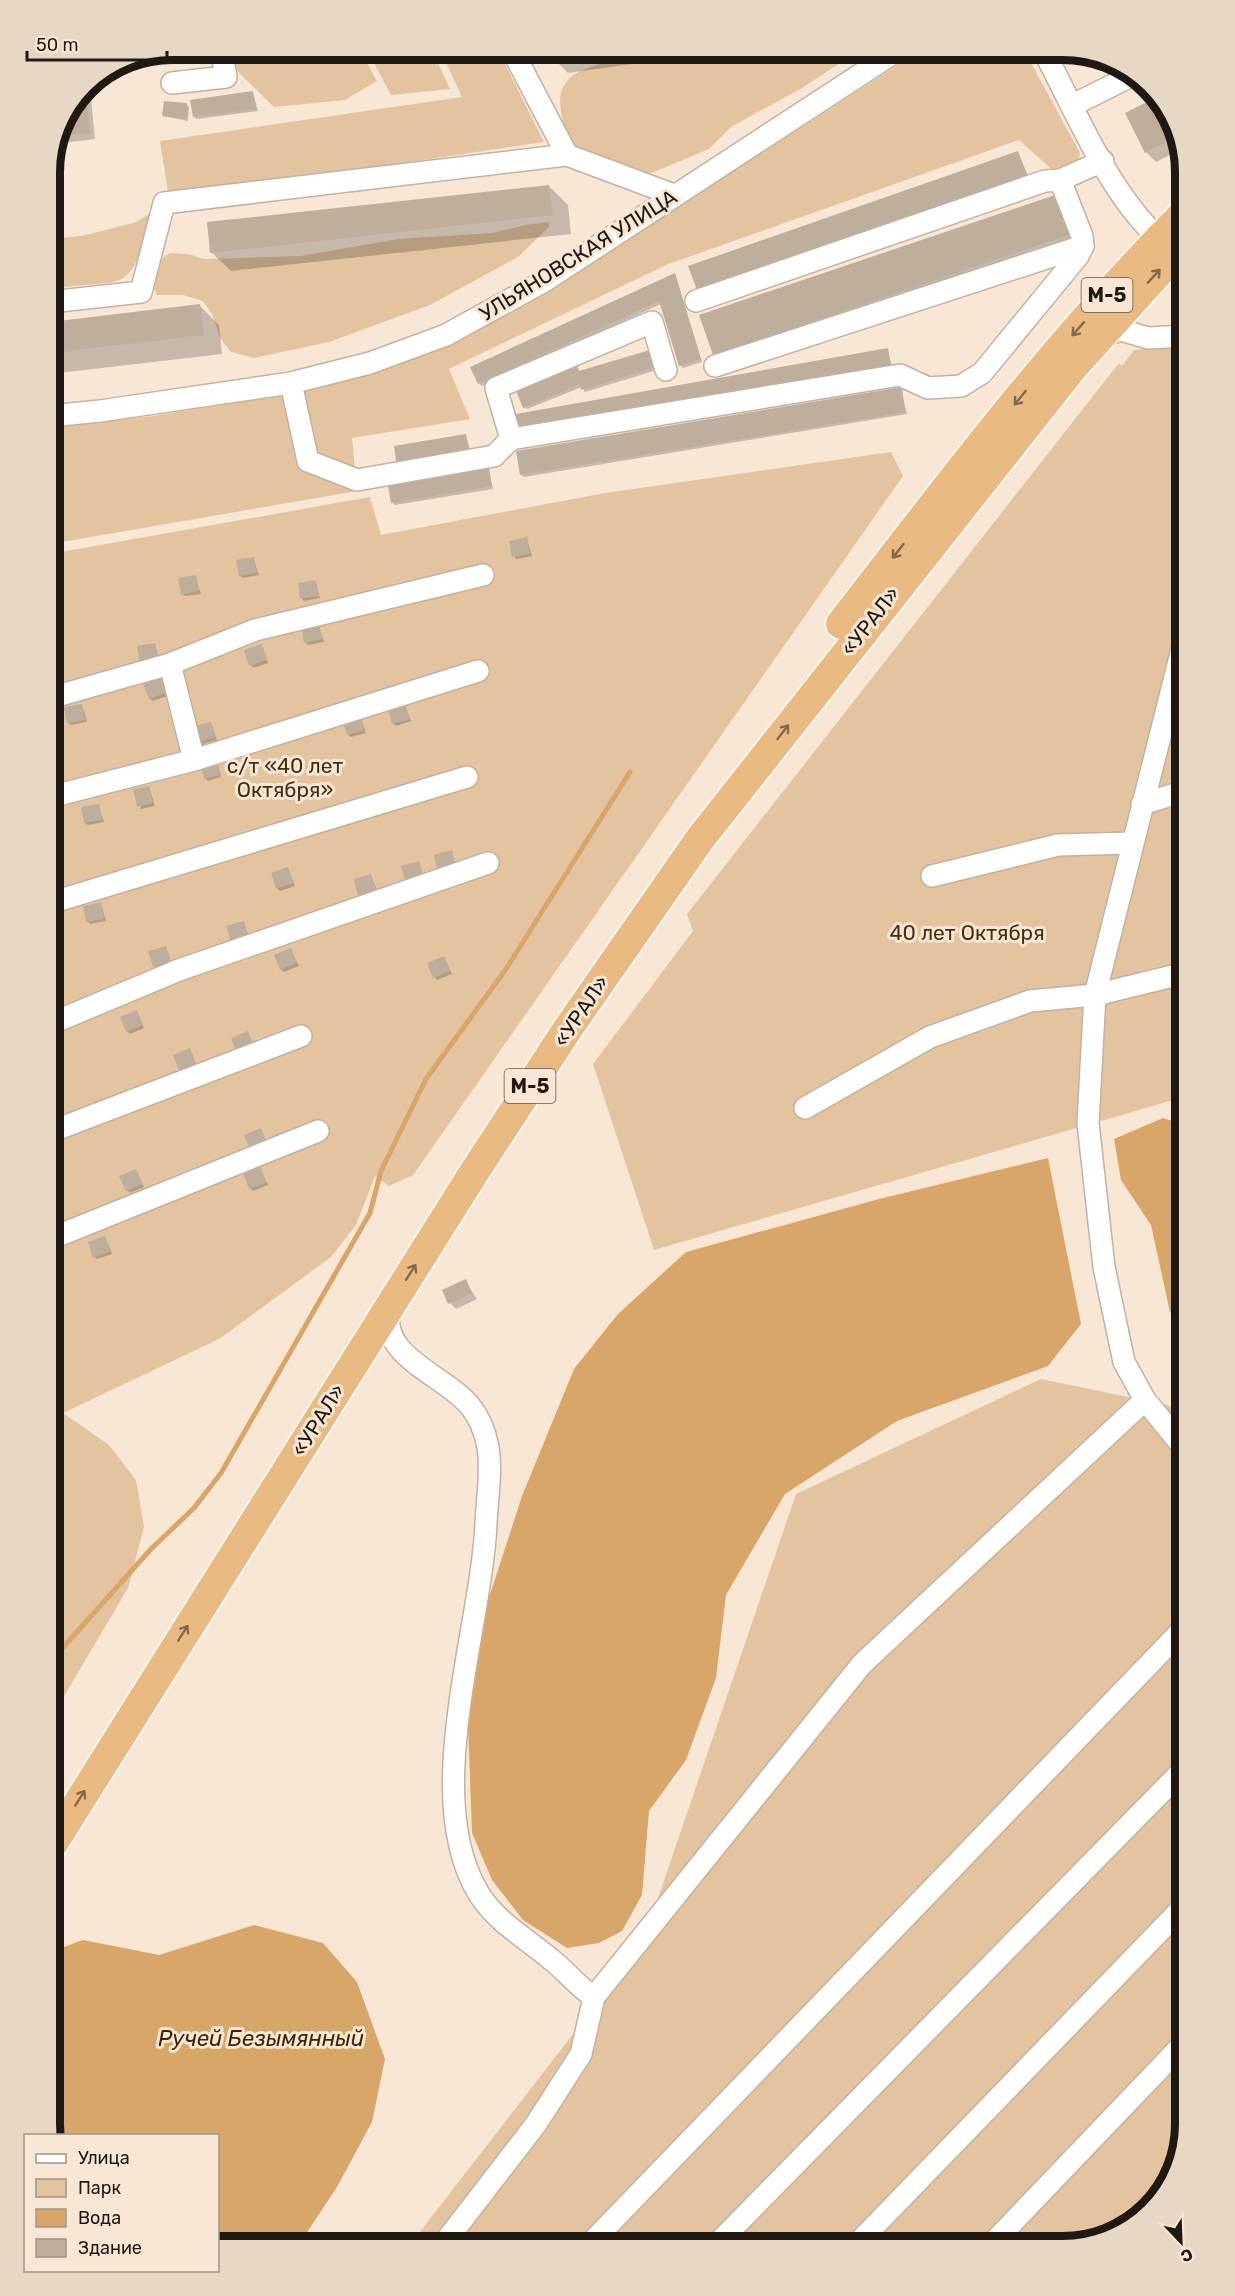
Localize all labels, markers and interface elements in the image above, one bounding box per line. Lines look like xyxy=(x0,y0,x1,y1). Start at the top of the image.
scale bar xyxy=(27,24,166,62)
text: 50 m xyxy=(36,34,79,56)
street label: УЛЬЯНОВСКАЯ УЛИЦА xyxy=(475,184,681,326)
one-way arrow xyxy=(1146,269,1160,284)
road number: М-5 xyxy=(1082,278,1132,312)
one-way arrow xyxy=(1071,321,1084,337)
one-way arrow xyxy=(1013,390,1026,406)
one-way arrow xyxy=(891,542,904,558)
street label: «УРАЛ» xyxy=(835,582,905,660)
one-way arrow xyxy=(777,724,790,740)
park label: с/т «40 лет Октября» xyxy=(227,753,344,802)
park label: 40 лет Октября xyxy=(889,920,1045,945)
street label: «УРАЛ» xyxy=(548,971,614,1051)
road number: М-5 xyxy=(504,1069,556,1103)
one-way arrow xyxy=(404,1264,417,1281)
street label: «УРАЛ» xyxy=(286,1379,350,1461)
one-way arrow xyxy=(177,1624,190,1641)
one-way arrow xyxy=(75,1790,87,1807)
water label: Ручей Безымянный xyxy=(158,2025,364,2052)
legend xyxy=(24,2134,219,2272)
text: Улица xyxy=(78,2147,130,2169)
text: Парк xyxy=(78,2177,122,2199)
text: Вода xyxy=(78,2207,121,2229)
north arrow xyxy=(1151,2212,1211,2272)
text: Здание xyxy=(78,2237,142,2259)
text: С xyxy=(1178,2244,1196,2266)

